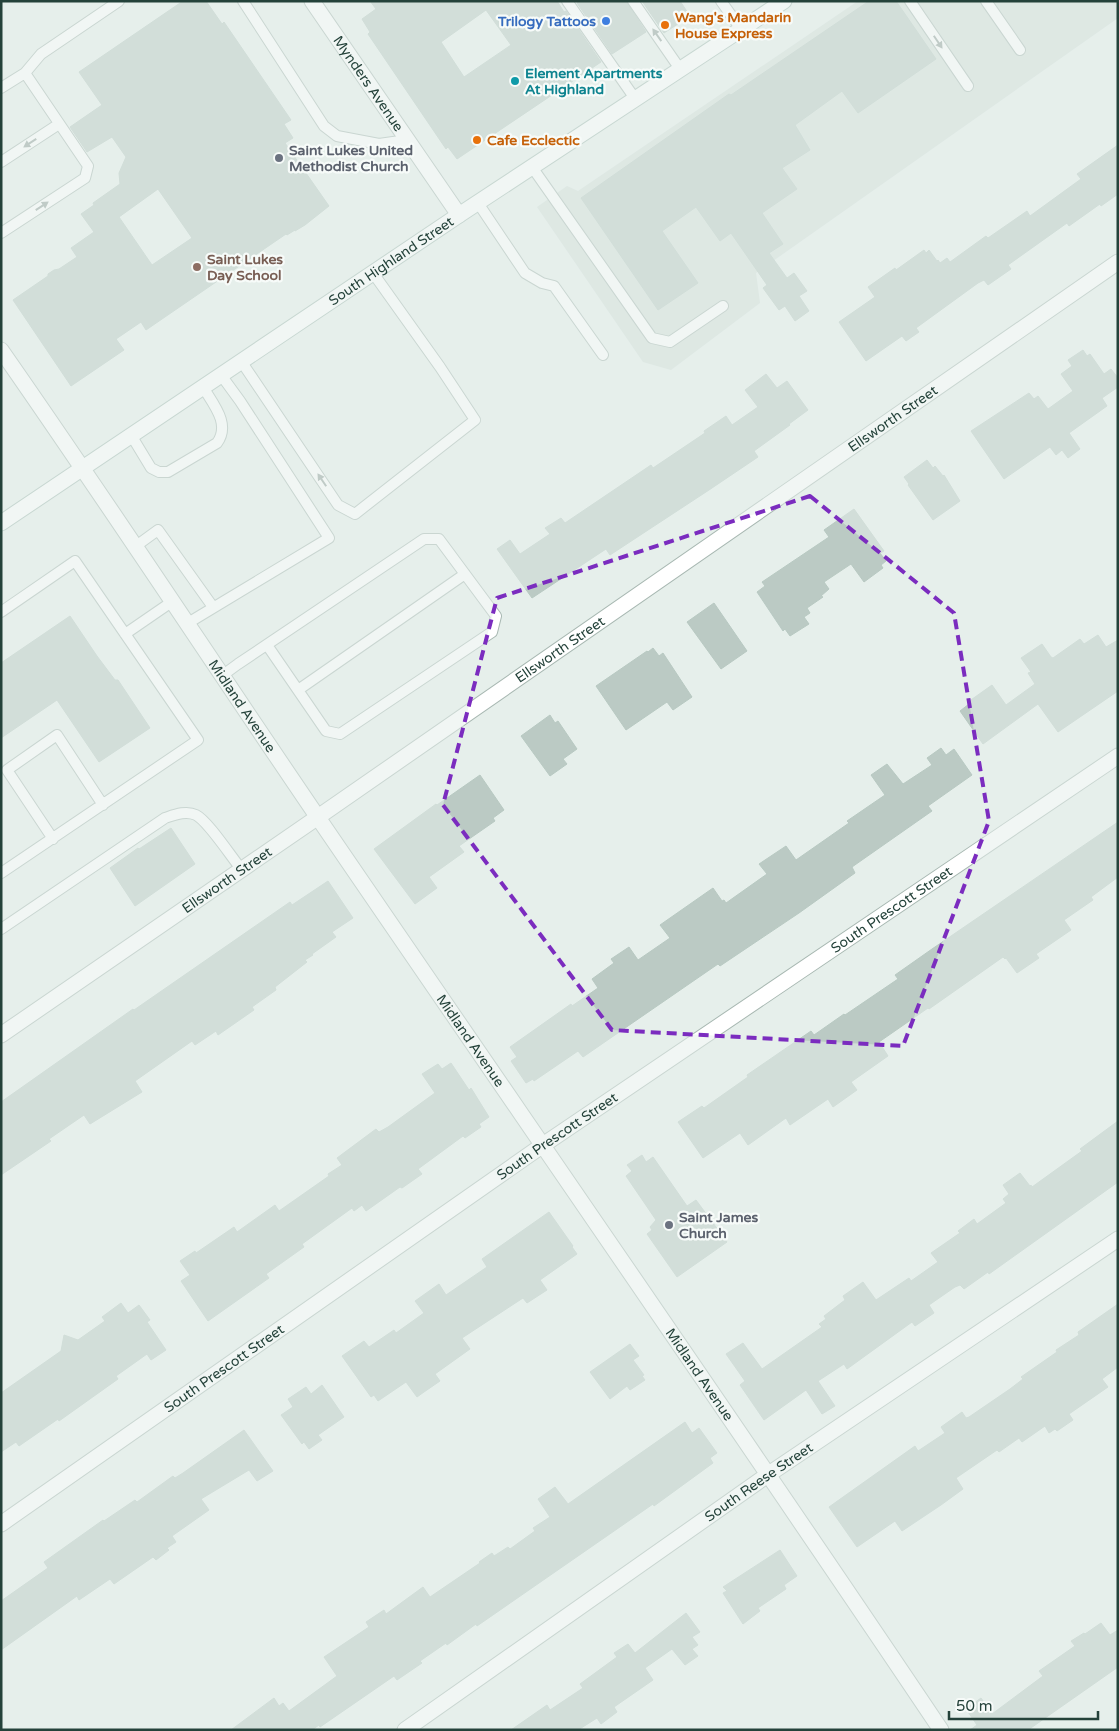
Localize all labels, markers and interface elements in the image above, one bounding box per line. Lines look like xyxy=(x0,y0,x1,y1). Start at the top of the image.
place label: Wang's Mandarin House Express xyxy=(675,9,791,42)
place label: Trilogy Tattoos xyxy=(497,13,596,30)
marker: Trilogy Tattoos xyxy=(600,15,612,27)
marker: Wang's Mandarin House Express xyxy=(659,19,671,31)
one-way arrow xyxy=(652,28,662,42)
street label: Mynders Avenue xyxy=(330,32,407,135)
one-way arrow xyxy=(933,35,943,48)
place label: Element Apartments At Highland xyxy=(525,65,663,98)
marker: Element Apartments At Highland xyxy=(509,75,521,87)
place label: Cafe Ecclectic xyxy=(487,132,580,149)
marker: Cafe Ecclectic xyxy=(471,134,483,146)
one-way arrow xyxy=(24,138,37,148)
place label: Saint Lukes United Methodist Church xyxy=(289,142,413,175)
marker: Saint Lukes United Methodist Church xyxy=(273,152,285,164)
one-way arrow xyxy=(35,201,49,211)
street label: South Highland Street xyxy=(325,212,457,309)
place label: Saint Lukes Day School xyxy=(207,251,283,284)
marker: Saint Lukes Day School xyxy=(191,261,203,273)
street label: Ellsworth Street xyxy=(845,381,941,455)
one-way arrow xyxy=(317,474,327,487)
street label: Ellsworth Street xyxy=(512,612,608,686)
street label: Midland Avenue xyxy=(205,656,280,756)
street label: Ellsworth Street xyxy=(179,843,275,917)
street label: South Prescott Street xyxy=(828,862,956,956)
street label: Midland Avenue xyxy=(433,991,508,1090)
street label: South Prescott Street xyxy=(493,1088,621,1183)
place label: Saint James Church xyxy=(679,1209,758,1242)
marker: Saint James Church xyxy=(663,1219,675,1231)
street label: South Prescott Street xyxy=(161,1320,288,1416)
street label: Midland Avenue xyxy=(662,1325,737,1424)
street label: South Reese Street xyxy=(701,1438,816,1525)
scale bar xyxy=(949,1688,1098,1720)
text: 50 m xyxy=(956,1697,993,1715)

